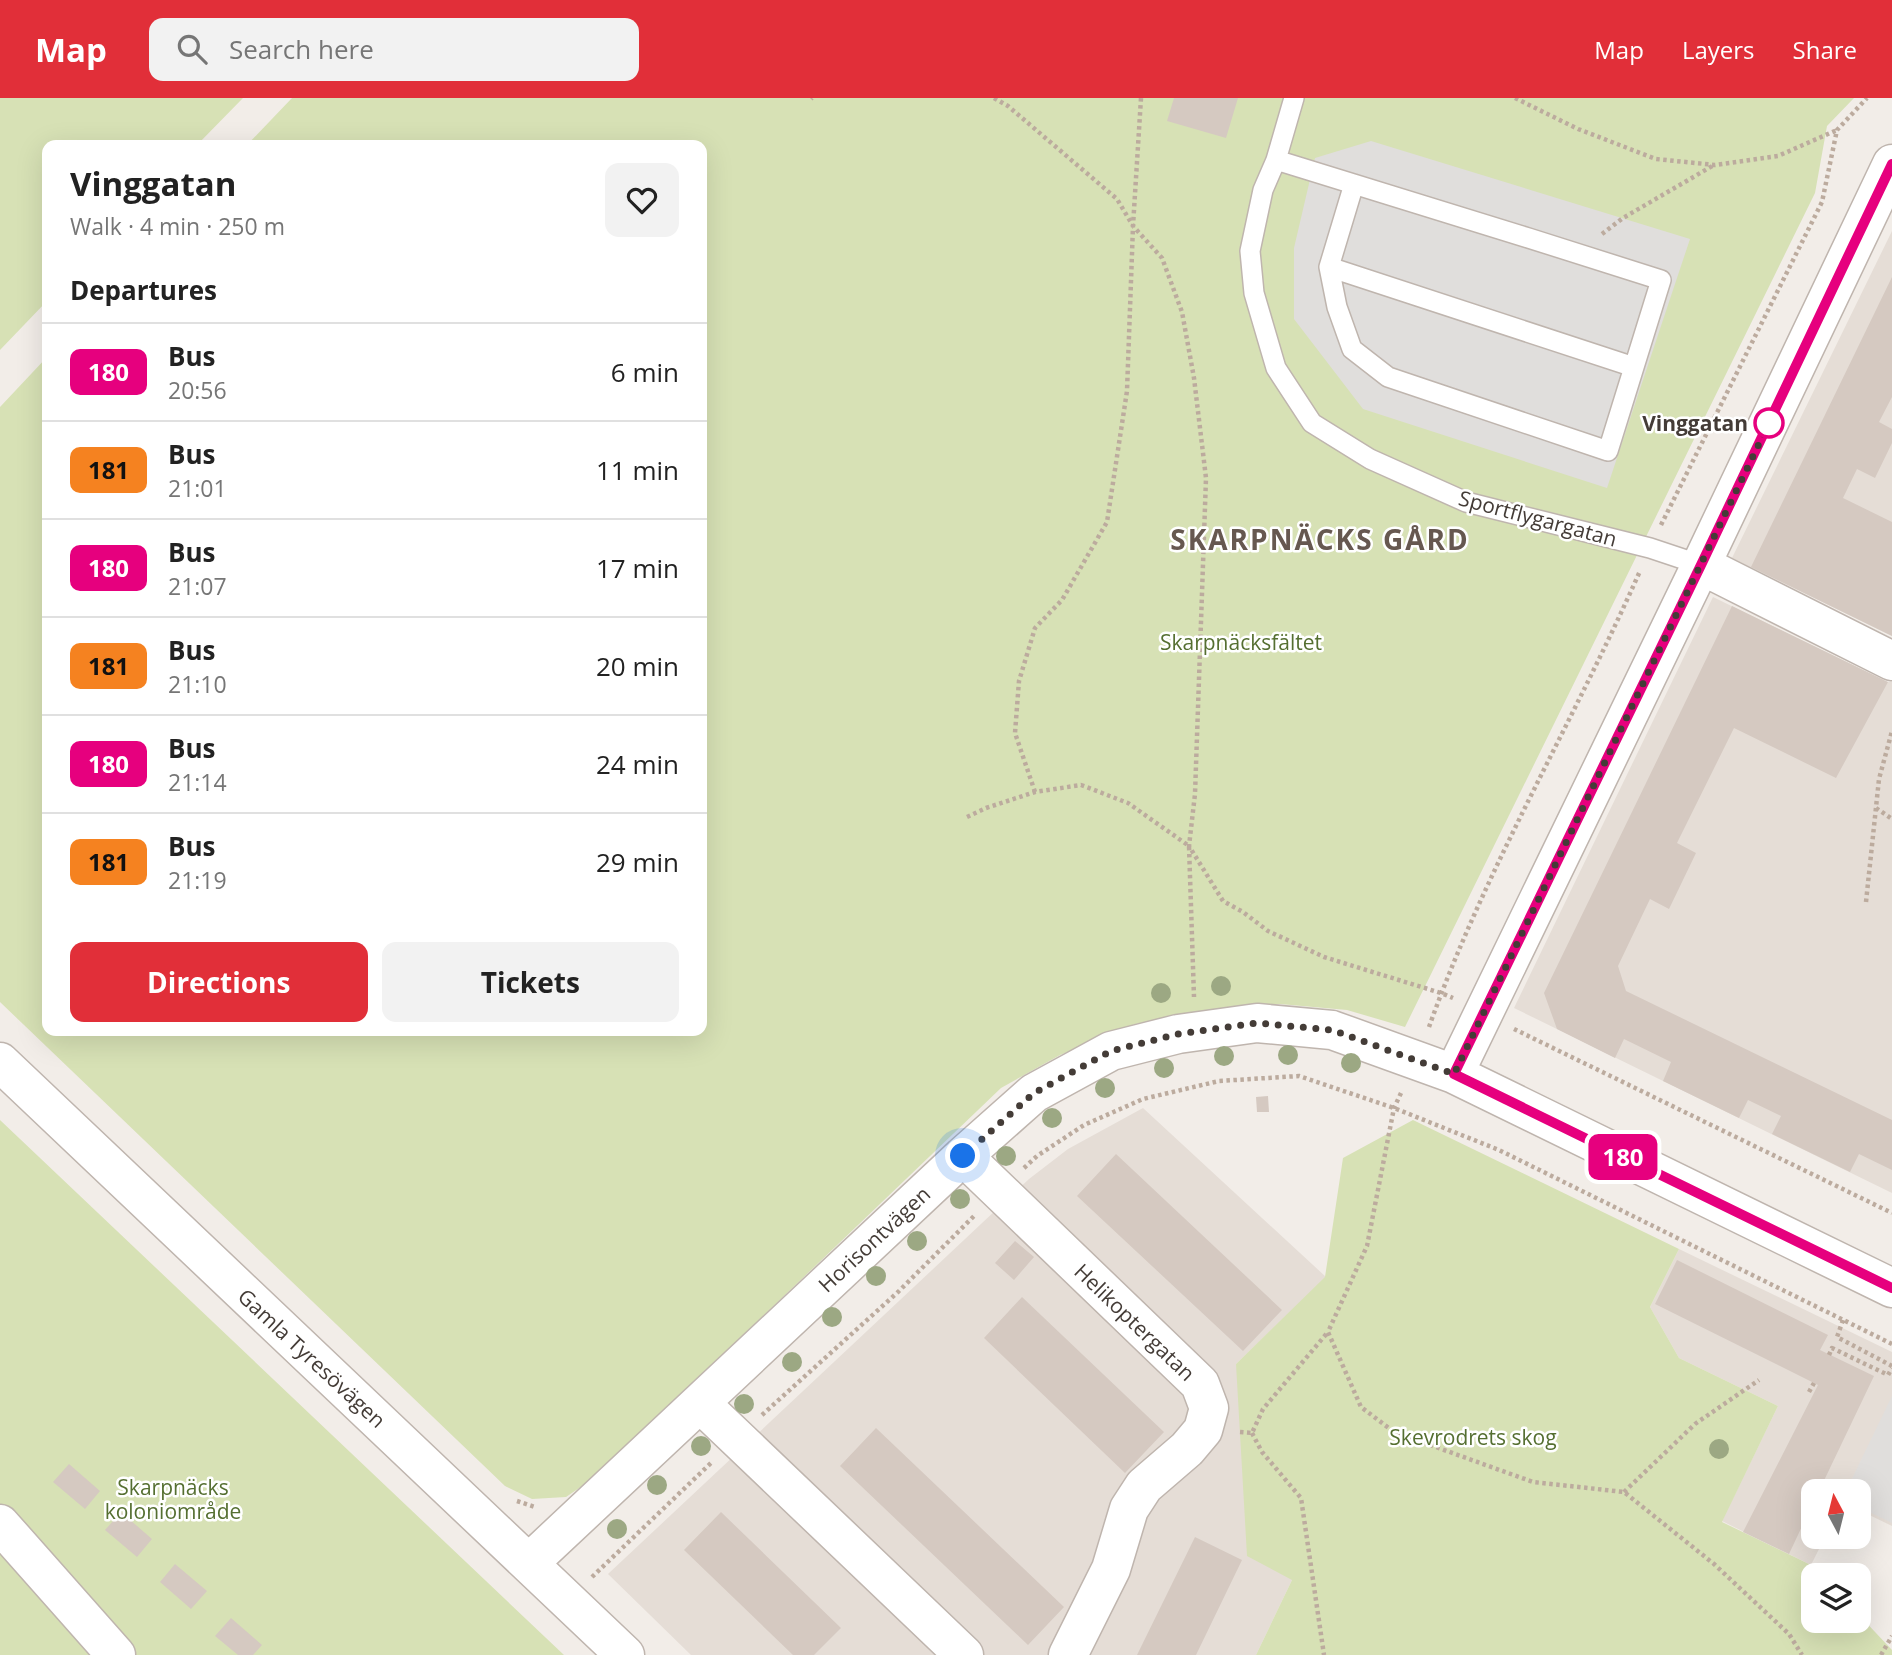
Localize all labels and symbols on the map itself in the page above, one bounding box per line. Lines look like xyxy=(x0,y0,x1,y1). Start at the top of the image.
marker: Vinggatan xyxy=(1754,408,1784,438)
place label: Vinggatan xyxy=(1642,409,1748,437)
street label: Sportflygargatan xyxy=(1456,483,1620,553)
district label: SKARPNÄCKS GÅRD xyxy=(1170,520,1470,558)
park label: Skarpnäcksfältet xyxy=(1160,628,1322,656)
line badge: 180 xyxy=(1583,1134,1663,1180)
your location xyxy=(945,1138,980,1173)
street label: Horisontvägen xyxy=(812,1180,936,1298)
street label: Helikoptergatan xyxy=(1069,1257,1201,1387)
street label: Gamla Tyresövägen xyxy=(232,1282,392,1434)
park label: Skevrodrets skog xyxy=(1389,1423,1557,1451)
park label: Skarpnäcks koloniområde xyxy=(105,1473,241,1525)
north arrow xyxy=(1801,1479,1871,1549)

